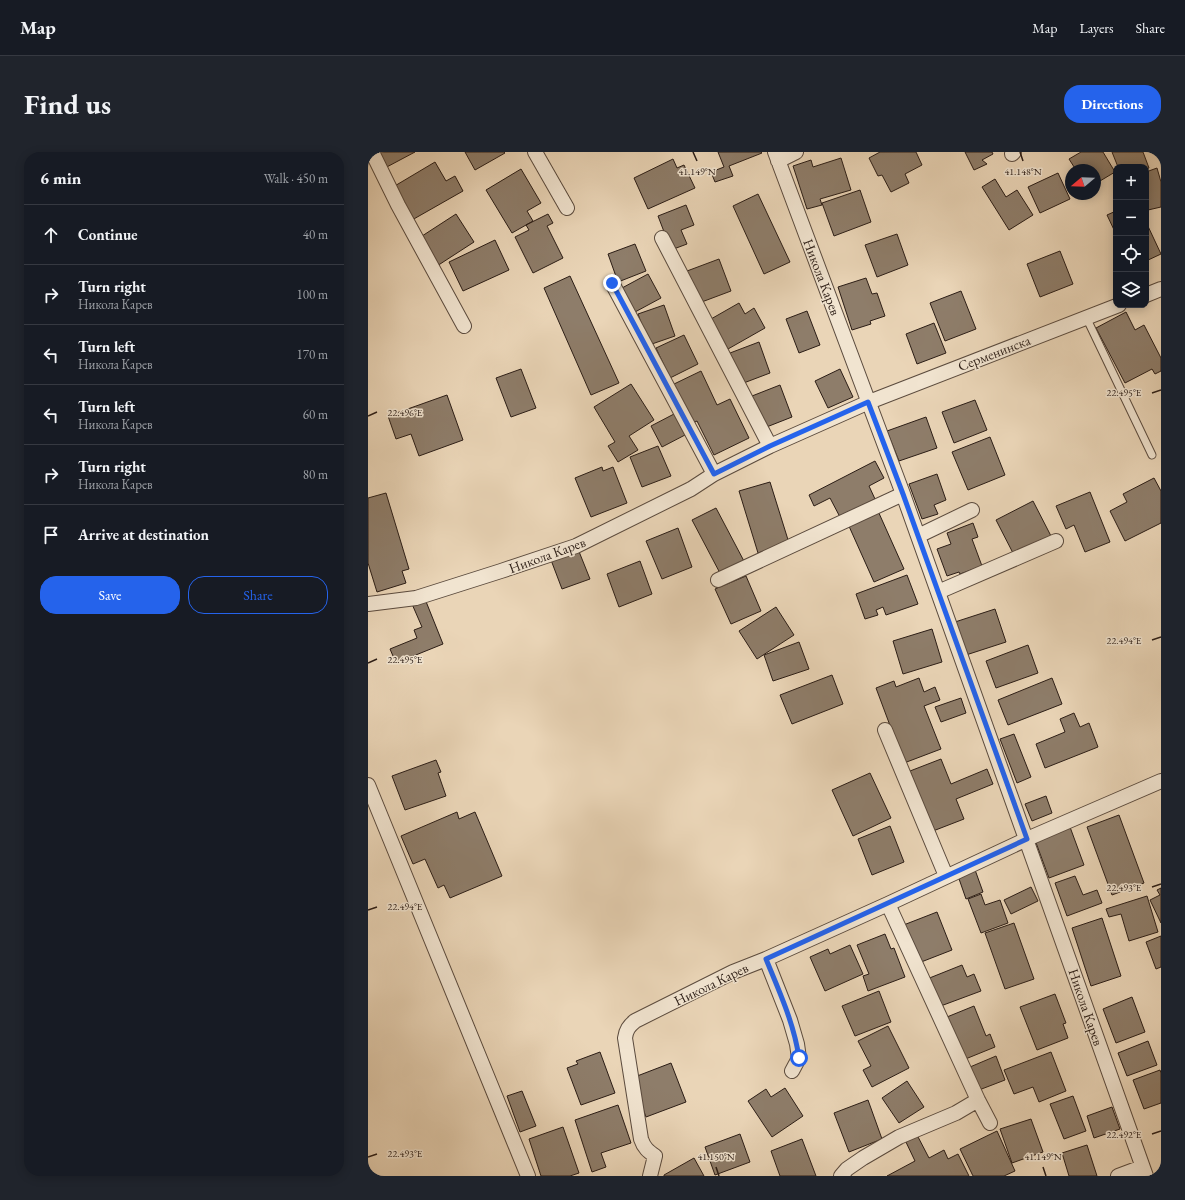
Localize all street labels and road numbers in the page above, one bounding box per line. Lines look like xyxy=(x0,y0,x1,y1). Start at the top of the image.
street label: Никола Карев xyxy=(799,236,845,318)
street label: Серменинска xyxy=(955,331,1033,375)
street label: Никола Карев xyxy=(506,533,588,577)
street label: Никола Карев xyxy=(671,958,751,1010)
street label: Никола Карев xyxy=(1064,966,1108,1048)

